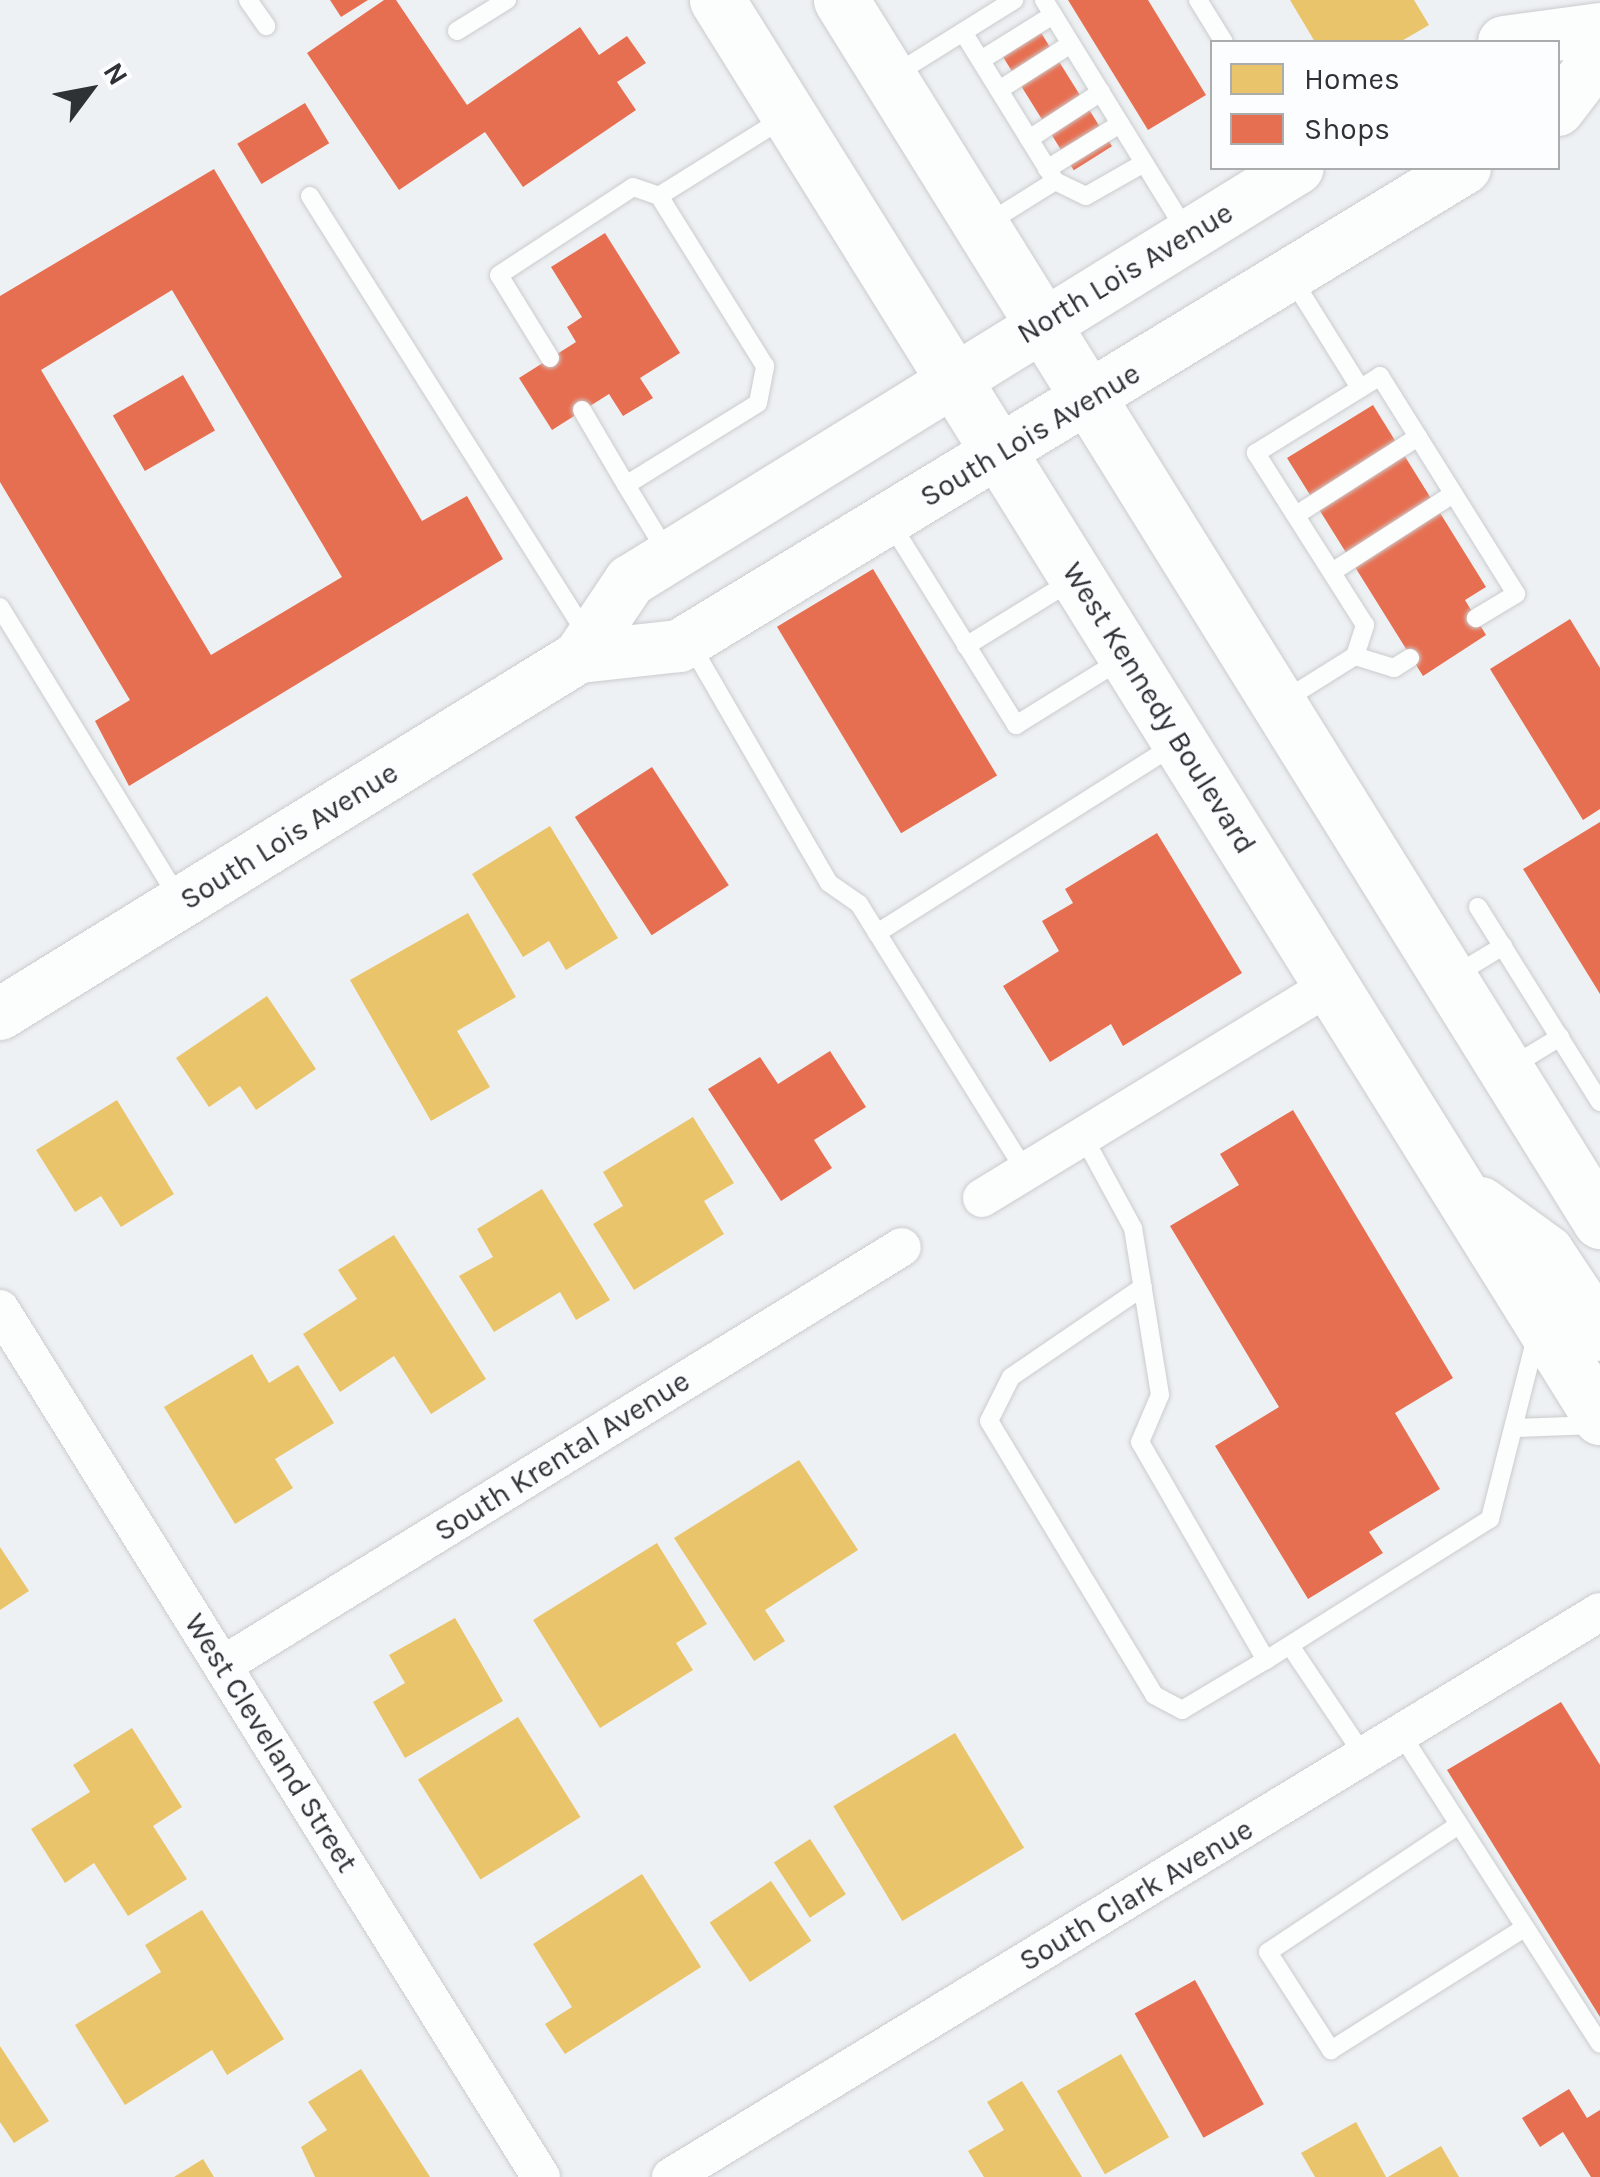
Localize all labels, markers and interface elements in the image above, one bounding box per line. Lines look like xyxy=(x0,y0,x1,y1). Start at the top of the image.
north arrow xyxy=(40,40,140,140)
legend xyxy=(1210,40,1560,170)
text: N xyxy=(97,57,135,91)
text: Homes xyxy=(1304,61,1400,97)
text: Shops xyxy=(1304,111,1390,147)
street label: North Lois Avenue xyxy=(1011,194,1239,352)
street label: South Lois Avenue xyxy=(914,355,1146,515)
street label: West Kennedy Boulevard xyxy=(1055,556,1263,860)
street label: South Lois Avenue xyxy=(173,754,405,918)
street label: South Krental Avenue xyxy=(428,1363,696,1549)
street label: West Cleveland Street xyxy=(177,1607,365,1879)
street label: South Clark Avenue xyxy=(1013,1811,1259,1979)

